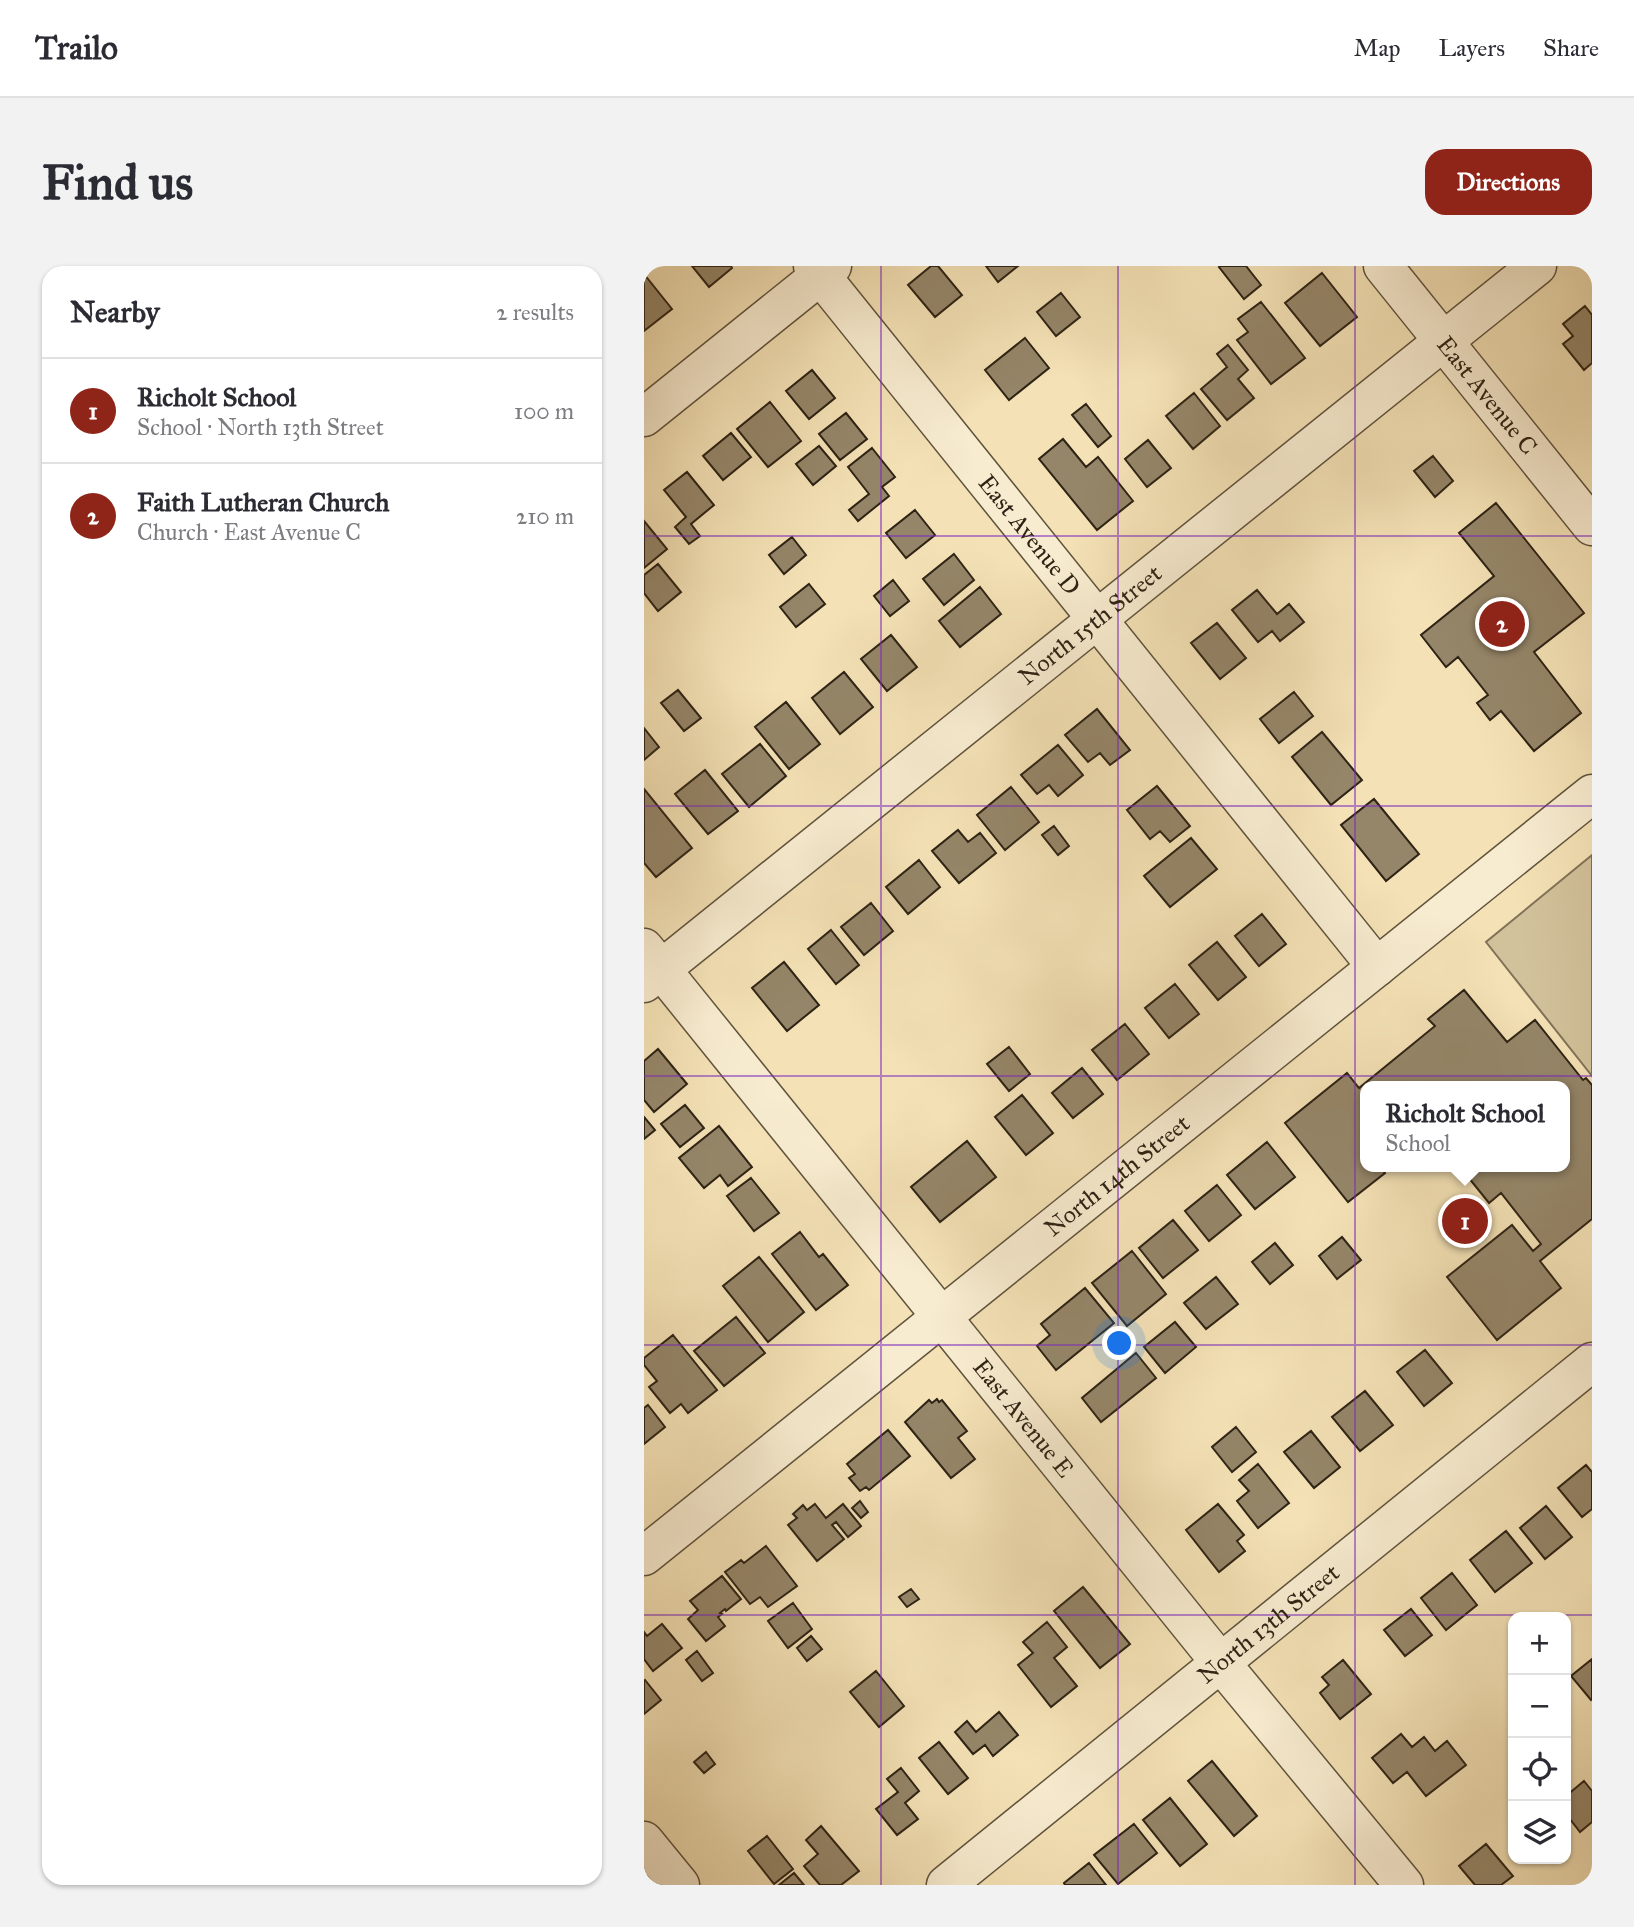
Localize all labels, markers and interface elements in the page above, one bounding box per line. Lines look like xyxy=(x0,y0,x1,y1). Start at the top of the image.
text: Trailo xyxy=(35,28,118,68)
text: Map xyxy=(1354,33,1401,63)
text: Layers xyxy=(1439,33,1505,63)
text: Share xyxy=(1543,33,1599,63)
button: Directions xyxy=(1425,149,1592,215)
text: Find us xyxy=(42,153,193,212)
text: Nearby xyxy=(70,294,160,330)
text: 2 results xyxy=(496,298,574,326)
street label: East Avenue C xyxy=(1430,330,1544,461)
text: Richolt School xyxy=(137,381,296,413)
text: 1 xyxy=(88,397,98,425)
text: 100 m xyxy=(514,397,574,425)
text: School · North 13th Street xyxy=(137,413,384,441)
street label: East Avenue D xyxy=(972,469,1087,601)
text: Faith Lutheran Church xyxy=(137,486,389,518)
text: 2 xyxy=(87,502,99,530)
text: 210 m xyxy=(516,502,574,530)
text: Church · East Avenue C xyxy=(137,518,361,546)
street label: North 15th Street xyxy=(1012,558,1168,691)
pin: 2 xyxy=(1479,598,1525,650)
popup xyxy=(1360,1081,1570,1172)
text: Richolt School xyxy=(1385,1097,1545,1129)
street label: North 14th Street xyxy=(1038,1108,1196,1243)
text: School xyxy=(1385,1129,1451,1157)
pin: 1 xyxy=(1442,1195,1488,1247)
your location xyxy=(1102,1326,1136,1360)
street label: East Avenue E xyxy=(966,1353,1080,1484)
street label: North 13th Street xyxy=(1192,1557,1346,1690)
map controls xyxy=(1508,1612,1571,1864)
button: + xyxy=(1508,1612,1571,1675)
button: − xyxy=(1508,1675,1571,1738)
button: locate xyxy=(1508,1738,1571,1801)
button: layers xyxy=(1508,1801,1571,1864)

